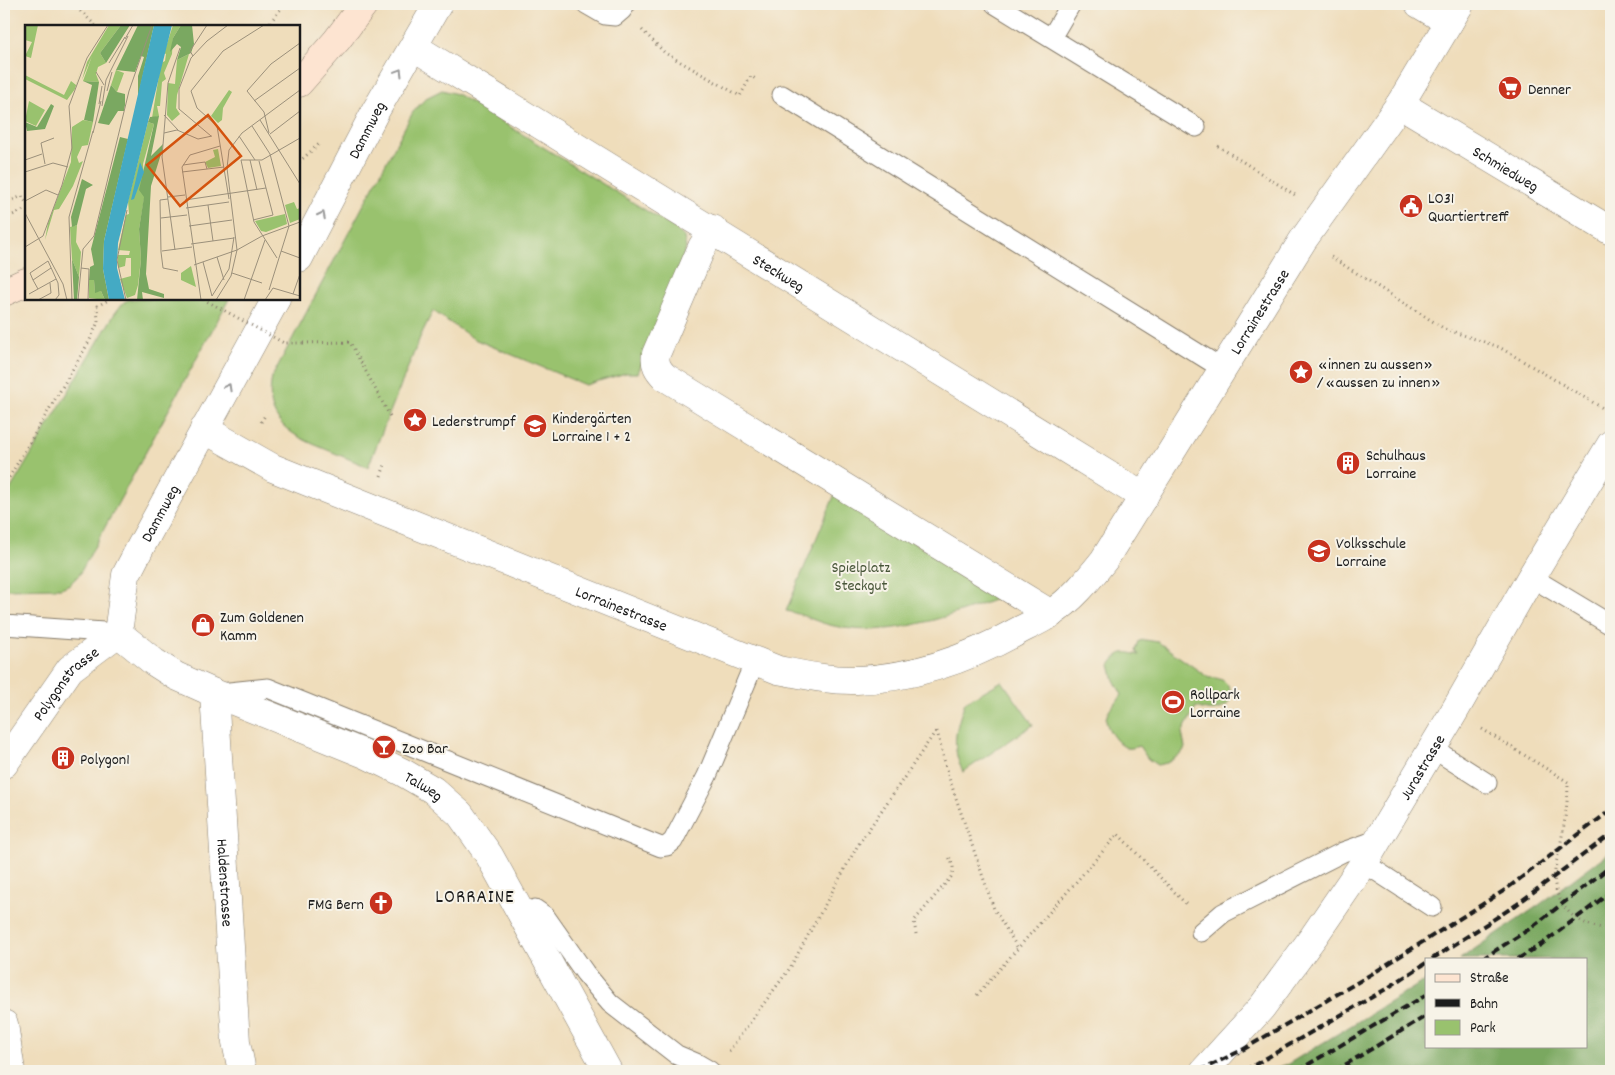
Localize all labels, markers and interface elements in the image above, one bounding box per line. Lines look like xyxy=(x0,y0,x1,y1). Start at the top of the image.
inset map xyxy=(25,25,300,300)
one-way arrow xyxy=(392,69,402,78)
supermarket icon: Denner xyxy=(1497,75,1523,101)
place label: Denner xyxy=(1528,79,1571,102)
street label: Dammweg xyxy=(344,97,393,163)
street label: Schmiedweg xyxy=(1467,141,1542,199)
place label: LO31 Quartiertreff xyxy=(1428,188,1509,229)
public building icon: LO31 Quartiertreff xyxy=(1398,193,1424,219)
one-way arrow xyxy=(316,212,326,221)
street label: Steckweg xyxy=(747,249,808,299)
street label: Lorrainestrasse xyxy=(1226,265,1296,360)
place label: «innen zu aussen» ⁄ «aussen zu innen» xyxy=(1317,354,1440,395)
place icon: «innen zu aussen» ⁄ «aussen zu innen» xyxy=(1288,359,1314,385)
one-way arrow xyxy=(222,383,232,392)
place icon: Lederstrumpf xyxy=(402,407,428,433)
place label: Kindergärten Lorraine 1 + 2 xyxy=(552,408,631,449)
place label: Lederstrumpf xyxy=(432,411,516,434)
school or university icon: Kindergärten Lorraine 1 + 2 xyxy=(522,413,548,439)
place label: Schulhaus Lorraine xyxy=(1366,445,1426,486)
building icon: Schulhaus Lorraine xyxy=(1335,450,1361,476)
street label: Dammweg xyxy=(136,481,186,547)
place label: Volksschule Lorraine xyxy=(1336,533,1406,574)
school or university icon: Volksschule Lorraine xyxy=(1306,538,1332,564)
park label: Spielplatz Steckgut xyxy=(832,557,890,598)
street label: Lorrainestrasse xyxy=(572,581,670,639)
place label: Zum Goldenen Kamm xyxy=(220,607,304,648)
shop icon: Zum Goldenen Kamm xyxy=(190,612,216,638)
street label: Polygonstrasse xyxy=(28,642,105,726)
place label: Rollpark Lorraine xyxy=(1190,684,1240,725)
sports icon: Rollpark Lorraine xyxy=(1160,689,1186,715)
street label: Jurastrasse xyxy=(1395,731,1452,805)
bar icon: Zoo Bar xyxy=(371,734,397,760)
place label: Zoo Bar xyxy=(402,738,448,761)
building icon: Polygon1 xyxy=(50,745,76,771)
place label: Polygon1 xyxy=(80,749,130,772)
street label: Talweg xyxy=(399,767,447,808)
street label: Haldenstrasse xyxy=(209,838,238,927)
district label: LORRAINE xyxy=(435,885,515,912)
church icon: FMG Bern xyxy=(368,890,394,916)
place label: FMG Bern xyxy=(308,894,364,917)
legend xyxy=(1425,958,1588,1048)
text: Straße xyxy=(1470,968,1509,990)
text: Bahn xyxy=(1470,994,1498,1016)
text: Park xyxy=(1470,1018,1496,1040)

